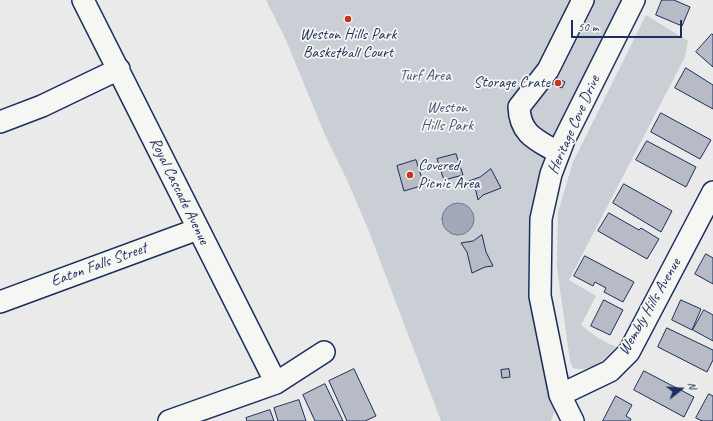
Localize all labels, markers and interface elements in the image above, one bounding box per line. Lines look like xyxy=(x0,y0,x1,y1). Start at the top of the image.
scale bar xyxy=(573,12,684,38)
marker: Weston Hills Park Basketball Court xyxy=(343,14,353,24)
text: 50 m xyxy=(578,19,598,35)
place label: Weston Hills Park Basketball Court xyxy=(300,25,396,63)
park label: Turf Area xyxy=(399,66,451,86)
place label: Storage Crate xyxy=(473,73,550,93)
street label: Heritage Cove Drive xyxy=(544,73,604,177)
marker: Storage Crate xyxy=(553,78,563,88)
park label: Weston Hills Park xyxy=(421,98,473,136)
street label: Royal Cascade Avenue xyxy=(145,134,213,248)
place label: Covered Picnic Area xyxy=(418,156,480,194)
marker: Covered Picnic Area xyxy=(405,170,415,180)
street label: Eaton Falls Street xyxy=(48,239,150,291)
street label: Wembly Hills Avenue xyxy=(615,255,685,359)
north arrow xyxy=(661,369,701,409)
text: N xyxy=(685,380,700,391)

